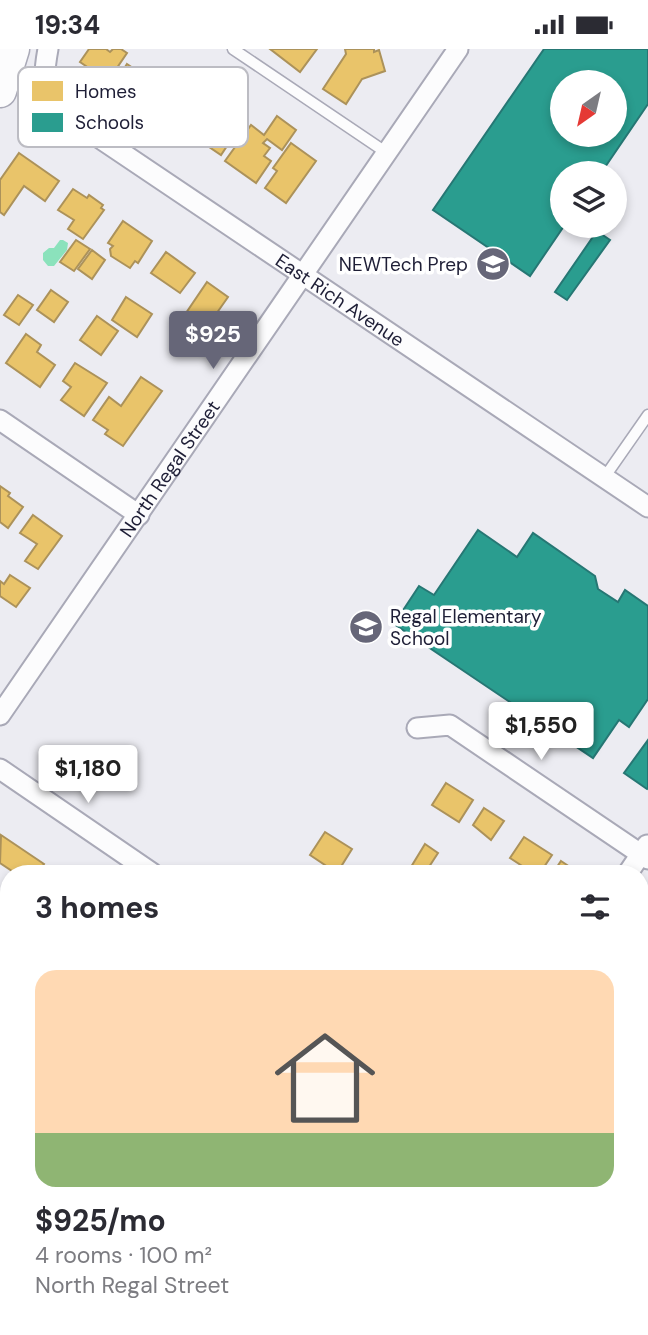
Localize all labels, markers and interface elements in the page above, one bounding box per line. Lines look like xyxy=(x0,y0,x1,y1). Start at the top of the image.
text: 19:34 xyxy=(35,8,100,42)
legend xyxy=(18,67,248,147)
north arrow xyxy=(550,70,626,147)
map controls xyxy=(550,70,627,238)
text: Homes xyxy=(75,79,136,104)
text: Schools xyxy=(75,110,144,135)
button: layers xyxy=(550,161,627,238)
school or university icon: NEWTech Prep xyxy=(474,245,512,283)
street label: East Rich Avenue xyxy=(271,248,409,352)
place label: NEWTech Prep xyxy=(339,252,468,277)
pin: $925 xyxy=(172,311,254,371)
text: $925 xyxy=(185,319,241,349)
street label: North Regal Street xyxy=(114,395,225,542)
place label: Regal Elementary School xyxy=(390,604,542,651)
school or university icon: Regal Elementary School xyxy=(347,608,385,646)
pin: $1,550 xyxy=(484,703,598,762)
text: $1,550 xyxy=(505,710,577,740)
pin: $1,180 xyxy=(31,745,145,805)
text: $1,180 xyxy=(54,753,122,783)
text: 3 homes xyxy=(35,888,159,927)
icon: filters xyxy=(576,888,614,926)
icon: home xyxy=(262,1015,388,1141)
text: $925/mo xyxy=(35,1201,166,1240)
text: 4 rooms · 100 m² xyxy=(35,1240,212,1270)
text: North Regal Street xyxy=(35,1270,229,1300)

